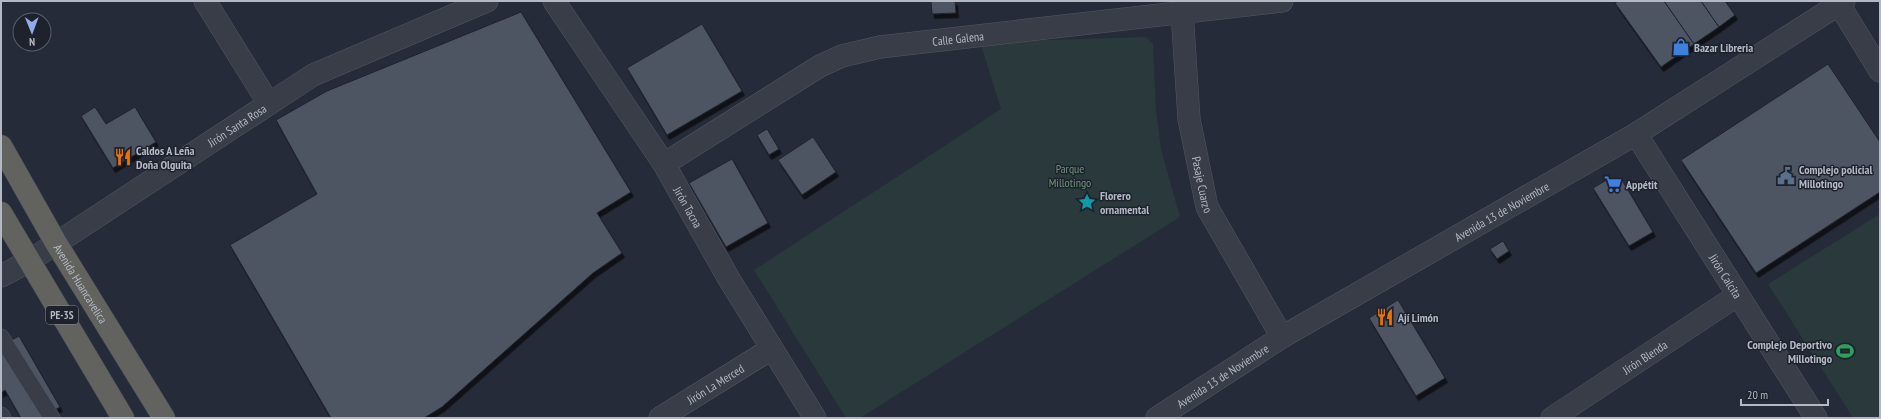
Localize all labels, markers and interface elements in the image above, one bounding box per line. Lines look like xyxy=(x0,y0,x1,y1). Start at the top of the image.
north arrow xyxy=(12,12,52,52)
street label: Calle Galena xyxy=(931,28,985,48)
text: N xyxy=(29,35,35,49)
shop icon: Bazar Libreria xyxy=(1671,37,1691,57)
place label: Bazar Libreria xyxy=(1694,40,1753,55)
street label: Jirón Santa Rosa xyxy=(204,100,269,150)
place label: Caldos A Leña Doña Olguita xyxy=(136,143,195,172)
restaurant icon: Caldos A Leña Doña Olguita xyxy=(113,147,133,167)
street label: Pasaje Cuarzo xyxy=(1189,155,1216,215)
park label: Parque Millotingo xyxy=(1049,161,1091,190)
place label: Complejo policial Millotingo xyxy=(1799,162,1873,191)
public building icon: Complejo policial Millotingo xyxy=(1776,166,1796,186)
supermarket icon: Appétit xyxy=(1603,174,1623,194)
place label: Appétit xyxy=(1625,177,1658,192)
street label: Avenida 13 de Noviembre xyxy=(1452,178,1551,244)
street label: Jirón Tacna xyxy=(670,183,706,230)
place label: Florero ornamental xyxy=(1100,188,1149,217)
place icon: Florero ornamental xyxy=(1077,192,1097,212)
street label: Avenida Huancavelica xyxy=(51,241,111,326)
street label: Jirón Calcita xyxy=(1706,250,1746,301)
road number: PE-3S xyxy=(46,306,78,324)
restaurant icon: Ají Limón xyxy=(1375,307,1395,327)
place label: Ají Limón xyxy=(1397,310,1438,325)
street label: Jirón Blenda xyxy=(1619,336,1670,378)
place label: Complejo Deportivo Millotingo xyxy=(1747,337,1833,366)
street label: Avenida 13 de Noviembre xyxy=(1174,340,1271,411)
sports icon: Complejo Deportivo Millotingo xyxy=(1835,341,1855,361)
street label: Jirón La Merced xyxy=(683,360,746,408)
scale bar xyxy=(1741,381,1828,407)
text: 20 m xyxy=(1747,387,1768,402)

